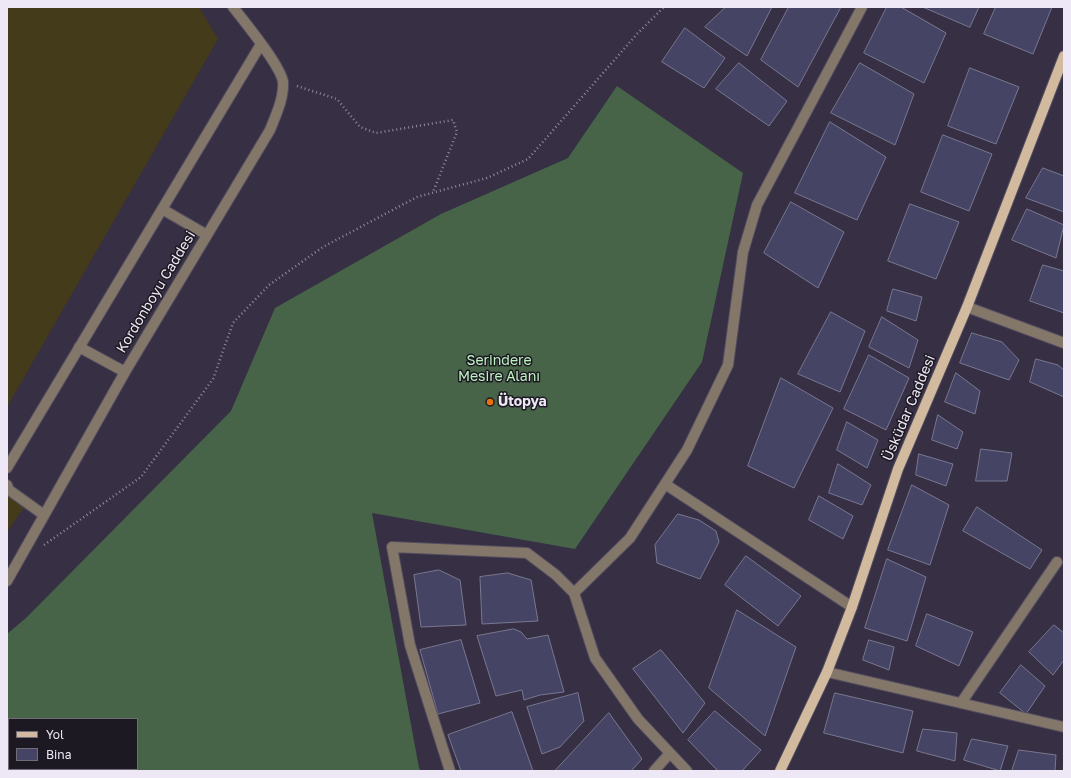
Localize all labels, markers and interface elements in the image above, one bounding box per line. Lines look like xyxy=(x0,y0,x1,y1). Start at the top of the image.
street label: Kordonboyu Caddesi xyxy=(113,228,199,356)
park label: Serindere Mesire Alanı xyxy=(458,353,540,386)
street label: Üsküdar Caddesi xyxy=(879,353,939,463)
place label: Ütopya xyxy=(498,394,547,410)
marker: Ütopya xyxy=(485,397,495,407)
legend xyxy=(8,718,138,770)
text: Yol xyxy=(46,727,64,742)
text: Bina xyxy=(46,747,71,762)

